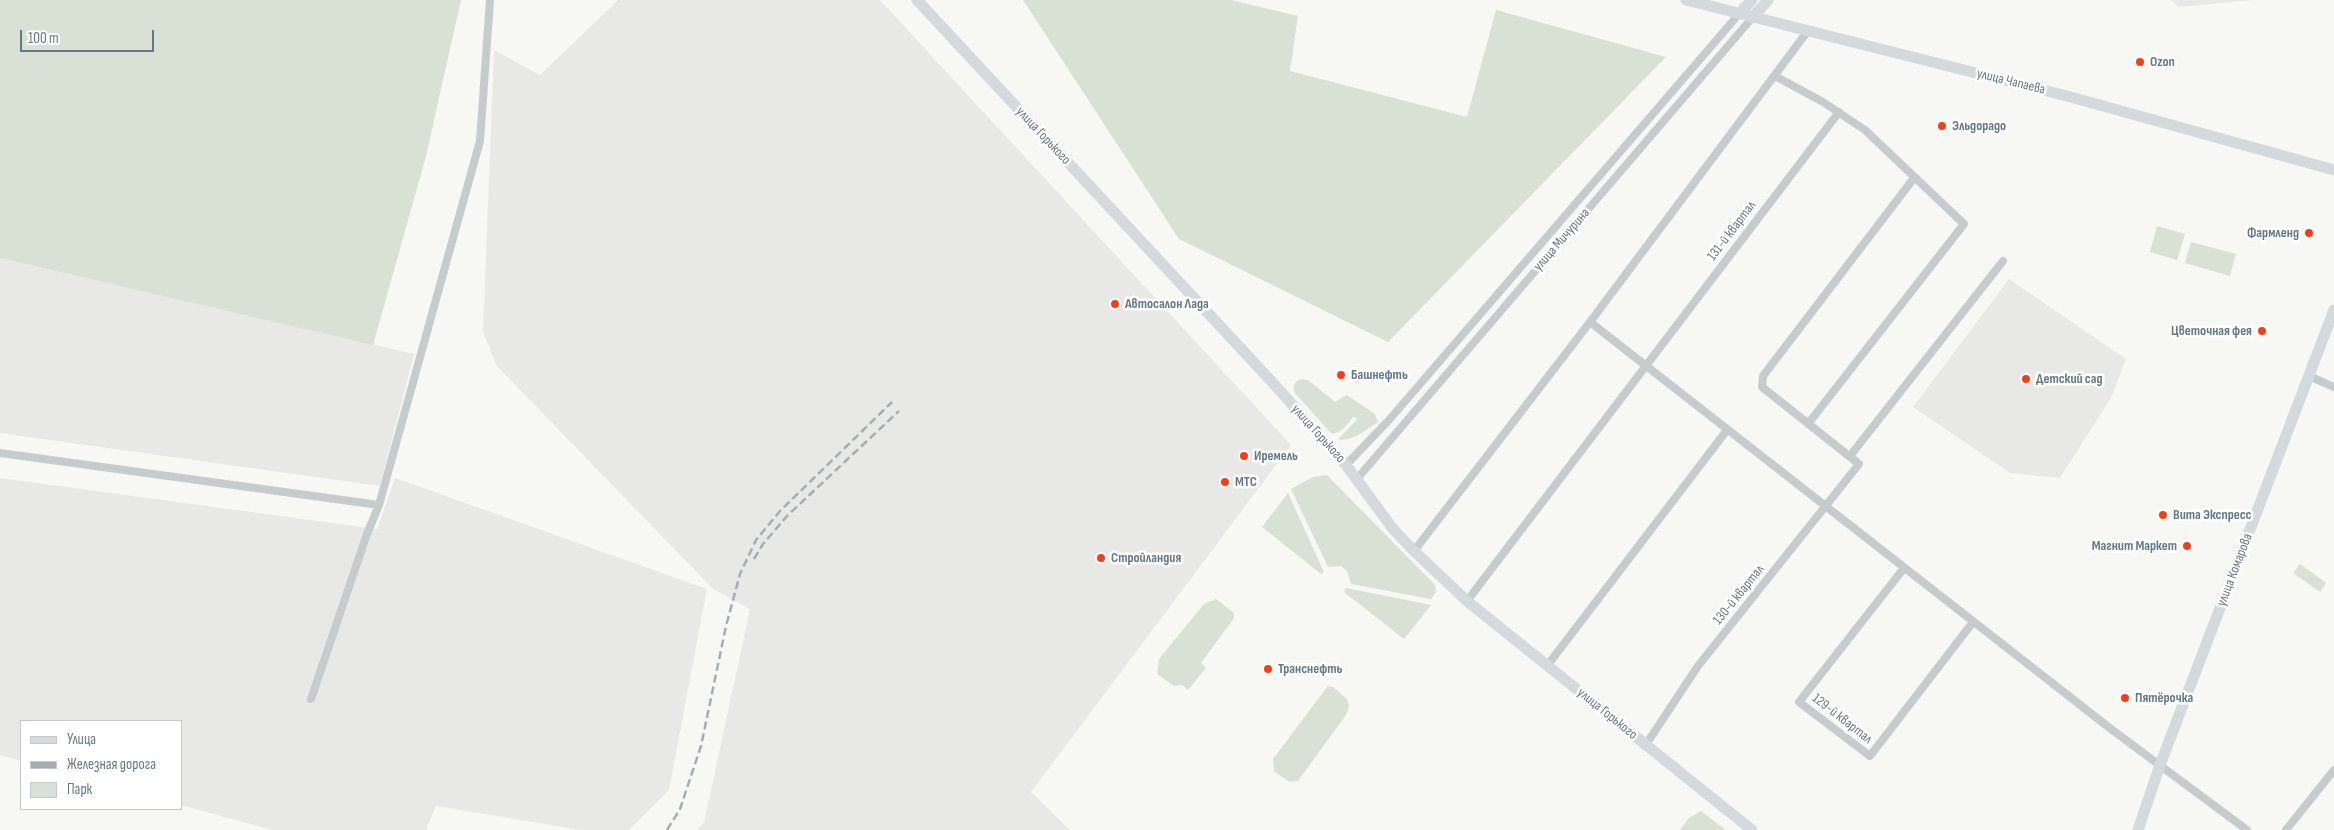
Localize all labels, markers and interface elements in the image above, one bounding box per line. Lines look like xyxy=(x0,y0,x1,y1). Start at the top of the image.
scale bar xyxy=(22,20,156,52)
text: 100 m xyxy=(28,29,59,48)
place label: Ozon xyxy=(2150,54,2175,70)
marker: Ozon xyxy=(2134,56,2146,68)
street label: улица Чапаева xyxy=(1975,65,2047,99)
street label: улица Горького xyxy=(1012,104,1074,168)
place label: Эльдорадо xyxy=(1952,118,2006,134)
marker: Эльдорадо xyxy=(1936,120,1948,132)
street label: 131-й квартал xyxy=(1704,198,1760,264)
street label: улица Мичурина xyxy=(1530,205,1594,275)
place label: Фармленд xyxy=(2247,225,2299,241)
marker: Фармленд xyxy=(2303,227,2315,239)
place label: Автосалон Лада xyxy=(1125,296,1209,312)
marker: Автосалон Лада xyxy=(1109,298,1121,310)
place label: Цветочная фея xyxy=(2171,323,2252,339)
marker: Цветочная фея xyxy=(2256,325,2268,337)
place label: Башнефть xyxy=(1351,367,1408,383)
marker: Башнефть xyxy=(1335,369,1347,381)
place label: Детский сад xyxy=(2036,371,2102,387)
marker: Детский сад xyxy=(2020,373,2032,385)
street label: улица Горького xyxy=(1287,401,1349,467)
place label: Иремель xyxy=(1254,448,1298,464)
marker: Иремель xyxy=(1238,450,1250,462)
place label: МТС xyxy=(1235,474,1257,490)
marker: МТС xyxy=(1219,476,1231,488)
place label: Вита Экспресс xyxy=(2173,507,2252,523)
marker: Вита Экспресс xyxy=(2157,509,2169,521)
street label: улица Комарова xyxy=(2213,531,2257,609)
place label: Магнит Маркет xyxy=(2092,538,2177,554)
marker: Магнит Маркет xyxy=(2181,540,2193,552)
place label: Стройландия xyxy=(1111,550,1181,566)
marker: Стройландия xyxy=(1095,552,1107,564)
street label: 130-й квартал xyxy=(1710,562,1768,628)
place label: Транснефть xyxy=(1278,661,1342,677)
marker: Транснефть xyxy=(1262,663,1274,675)
street label: улица Горького xyxy=(1573,685,1641,743)
street label: 129-й квартал xyxy=(1809,690,1875,748)
place label: Пятёрочка xyxy=(2135,690,2193,706)
marker: Пятёрочка xyxy=(2119,692,2131,704)
legend xyxy=(20,720,182,810)
text: Улица xyxy=(67,730,96,749)
text: Железная дорога xyxy=(67,755,156,774)
text: Парк xyxy=(67,780,92,799)

